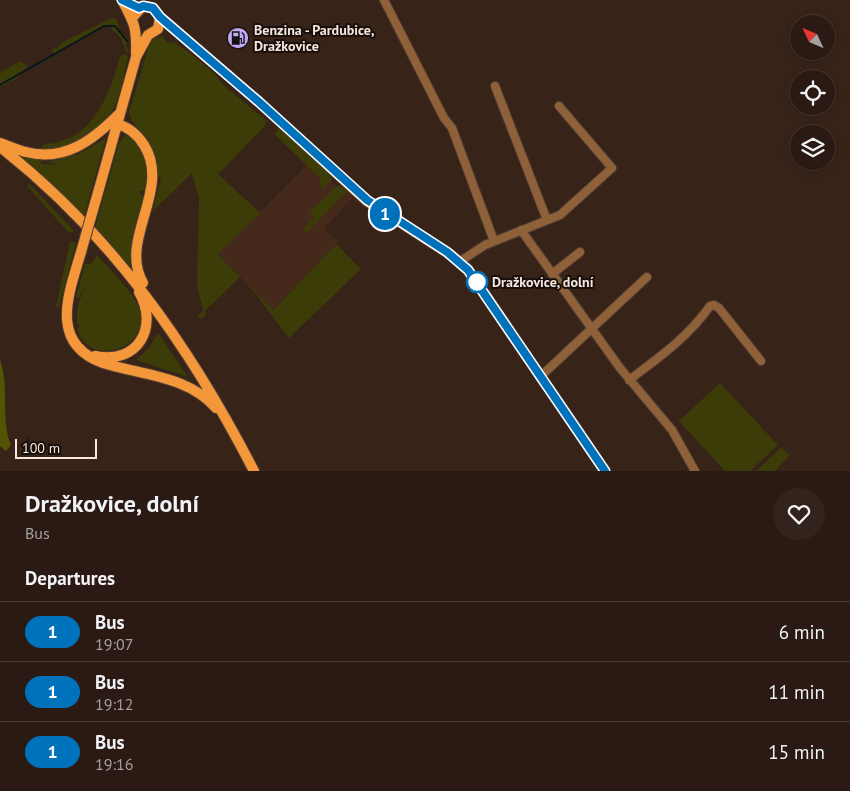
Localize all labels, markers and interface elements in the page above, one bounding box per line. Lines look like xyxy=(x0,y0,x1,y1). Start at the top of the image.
north arrow xyxy=(790,15,835,60)
map controls xyxy=(790,15,835,170)
place label: Benzina - Pardubice, Dražkovice xyxy=(254,21,374,55)
fuel station icon: Benzina - Pardubice, Dražkovice xyxy=(226,26,250,50)
button: locate xyxy=(790,70,835,115)
button: layers xyxy=(790,125,835,170)
line badge: 1 xyxy=(369,198,401,230)
text: 1 xyxy=(380,202,390,225)
marker: Dražkovice, dolní xyxy=(466,271,488,293)
place label: Dražkovice, dolní xyxy=(492,273,594,291)
scale bar xyxy=(15,436,98,459)
text: 100 m xyxy=(22,439,60,457)
text: Dražkovice, dolní xyxy=(25,488,199,519)
button: heart xyxy=(773,488,825,540)
text: Bus xyxy=(25,523,50,543)
text: Departures xyxy=(25,566,115,590)
text: Bus xyxy=(95,610,124,634)
text: 1 xyxy=(47,620,58,643)
text: 6 min xyxy=(779,620,825,644)
text: 19:07 xyxy=(95,634,133,654)
text: Bus xyxy=(95,670,124,694)
text: 1 xyxy=(47,680,58,703)
text: 11 min xyxy=(768,680,825,704)
text: 19:12 xyxy=(95,694,133,714)
text: Bus xyxy=(95,730,124,754)
text: 1 xyxy=(47,740,58,763)
text: 15 min xyxy=(768,740,825,764)
text: 19:16 xyxy=(95,754,133,774)

